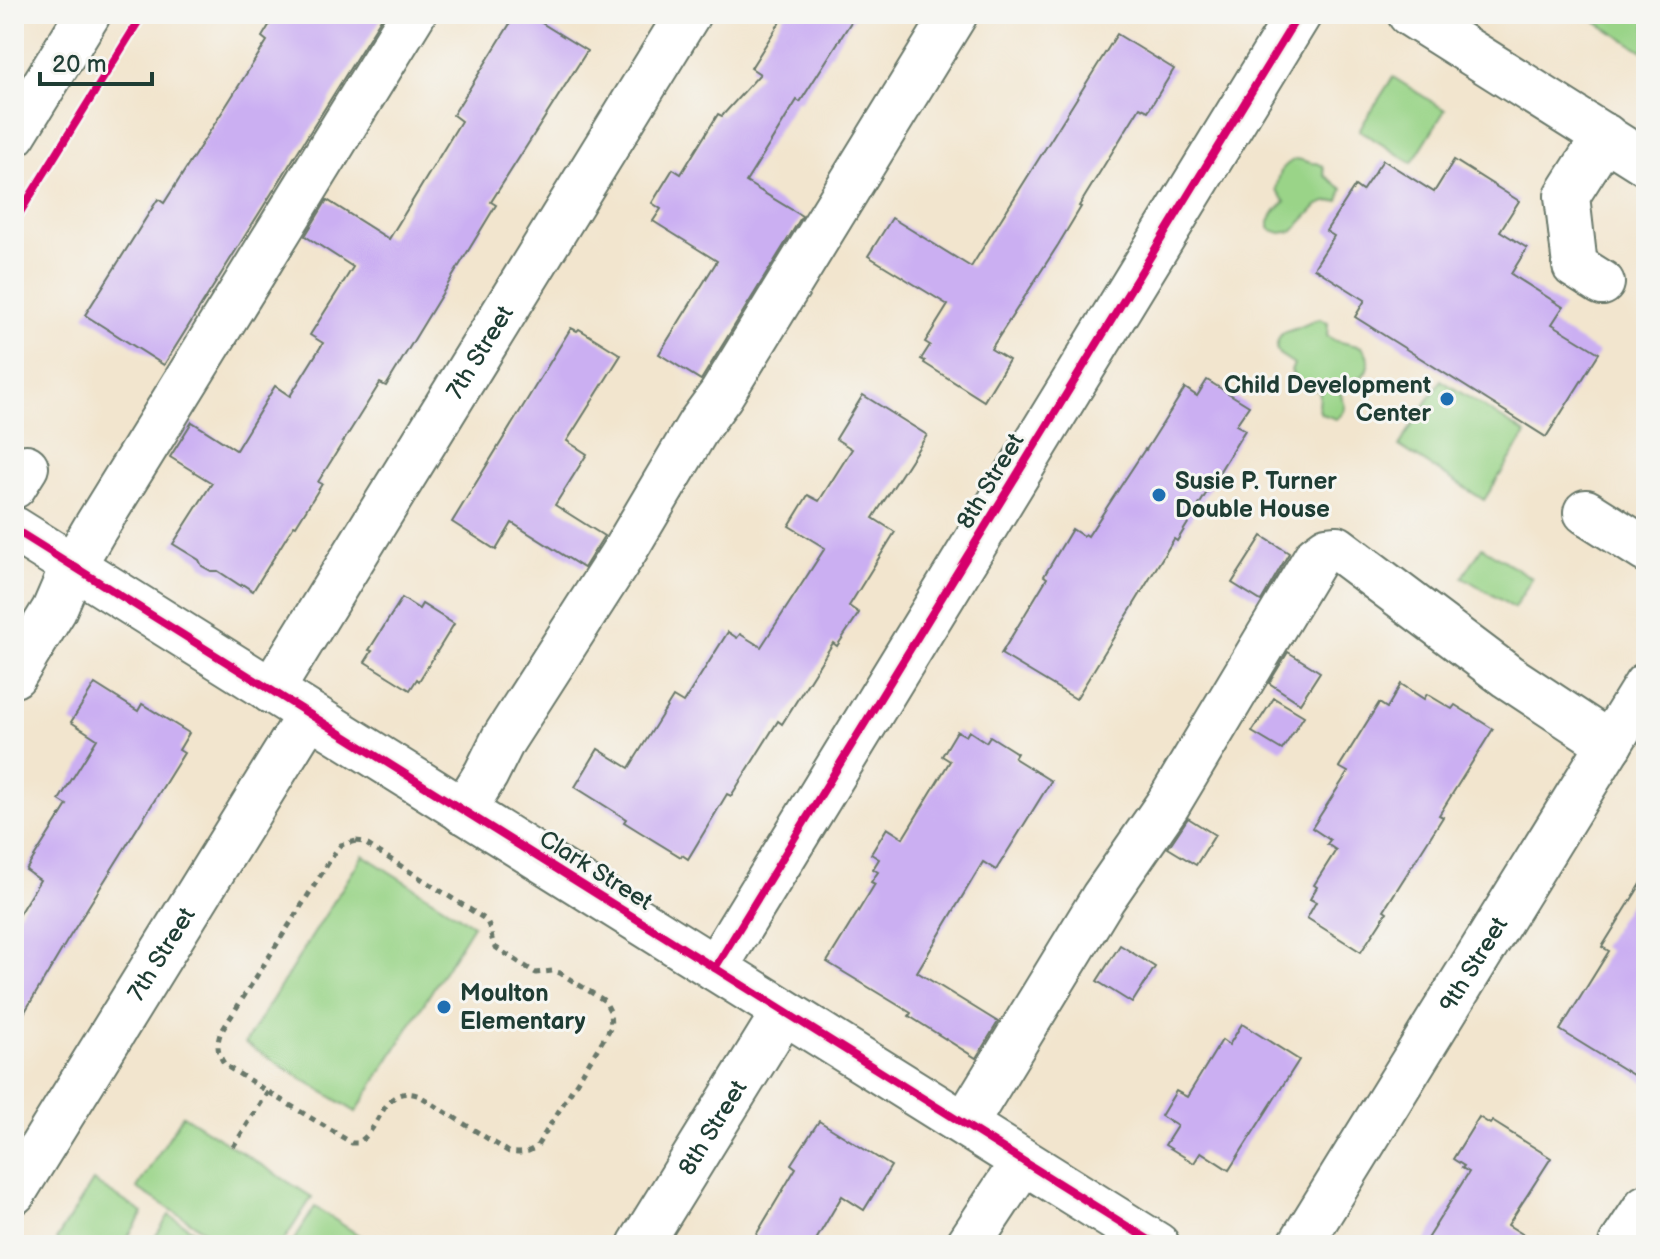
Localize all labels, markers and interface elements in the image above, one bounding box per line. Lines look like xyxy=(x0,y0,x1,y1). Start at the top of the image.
scale bar xyxy=(40,36,152,86)
text: 20 m xyxy=(52,50,107,79)
street label: 7th Street xyxy=(440,300,520,404)
place label: Child Development Center xyxy=(1224,371,1431,428)
marker: Child Development Center xyxy=(1438,390,1456,408)
street label: 8th Street xyxy=(951,428,1031,534)
place label: Susie P. Turner Double House xyxy=(1175,467,1337,524)
marker: Susie P. Turner Double House xyxy=(1150,486,1168,504)
street label: Clark Street xyxy=(534,824,658,917)
street label: 7th Street xyxy=(122,902,202,1006)
street label: 9th Street xyxy=(1434,911,1515,1017)
place label: Moulton Elementary xyxy=(460,979,586,1036)
marker: Moulton Elementary xyxy=(435,998,453,1016)
street label: 8th Street xyxy=(673,1074,754,1181)

